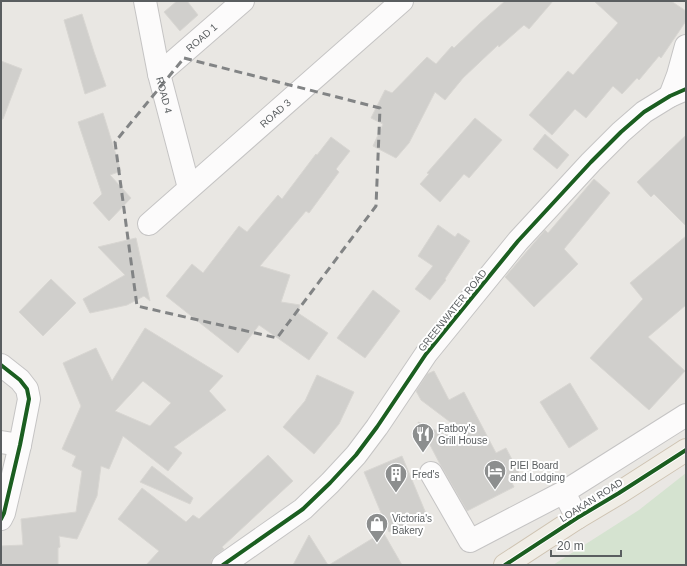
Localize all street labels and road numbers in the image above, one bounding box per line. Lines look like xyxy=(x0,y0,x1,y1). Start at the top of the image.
street label: ROAD 1 xyxy=(184,21,220,54)
street label: ROAD 4 xyxy=(154,76,174,115)
street label: ROAD 3 xyxy=(258,97,293,130)
street label: GREENWATER ROAD xyxy=(416,267,489,354)
street label: LOAKAN ROAD xyxy=(558,477,625,524)

